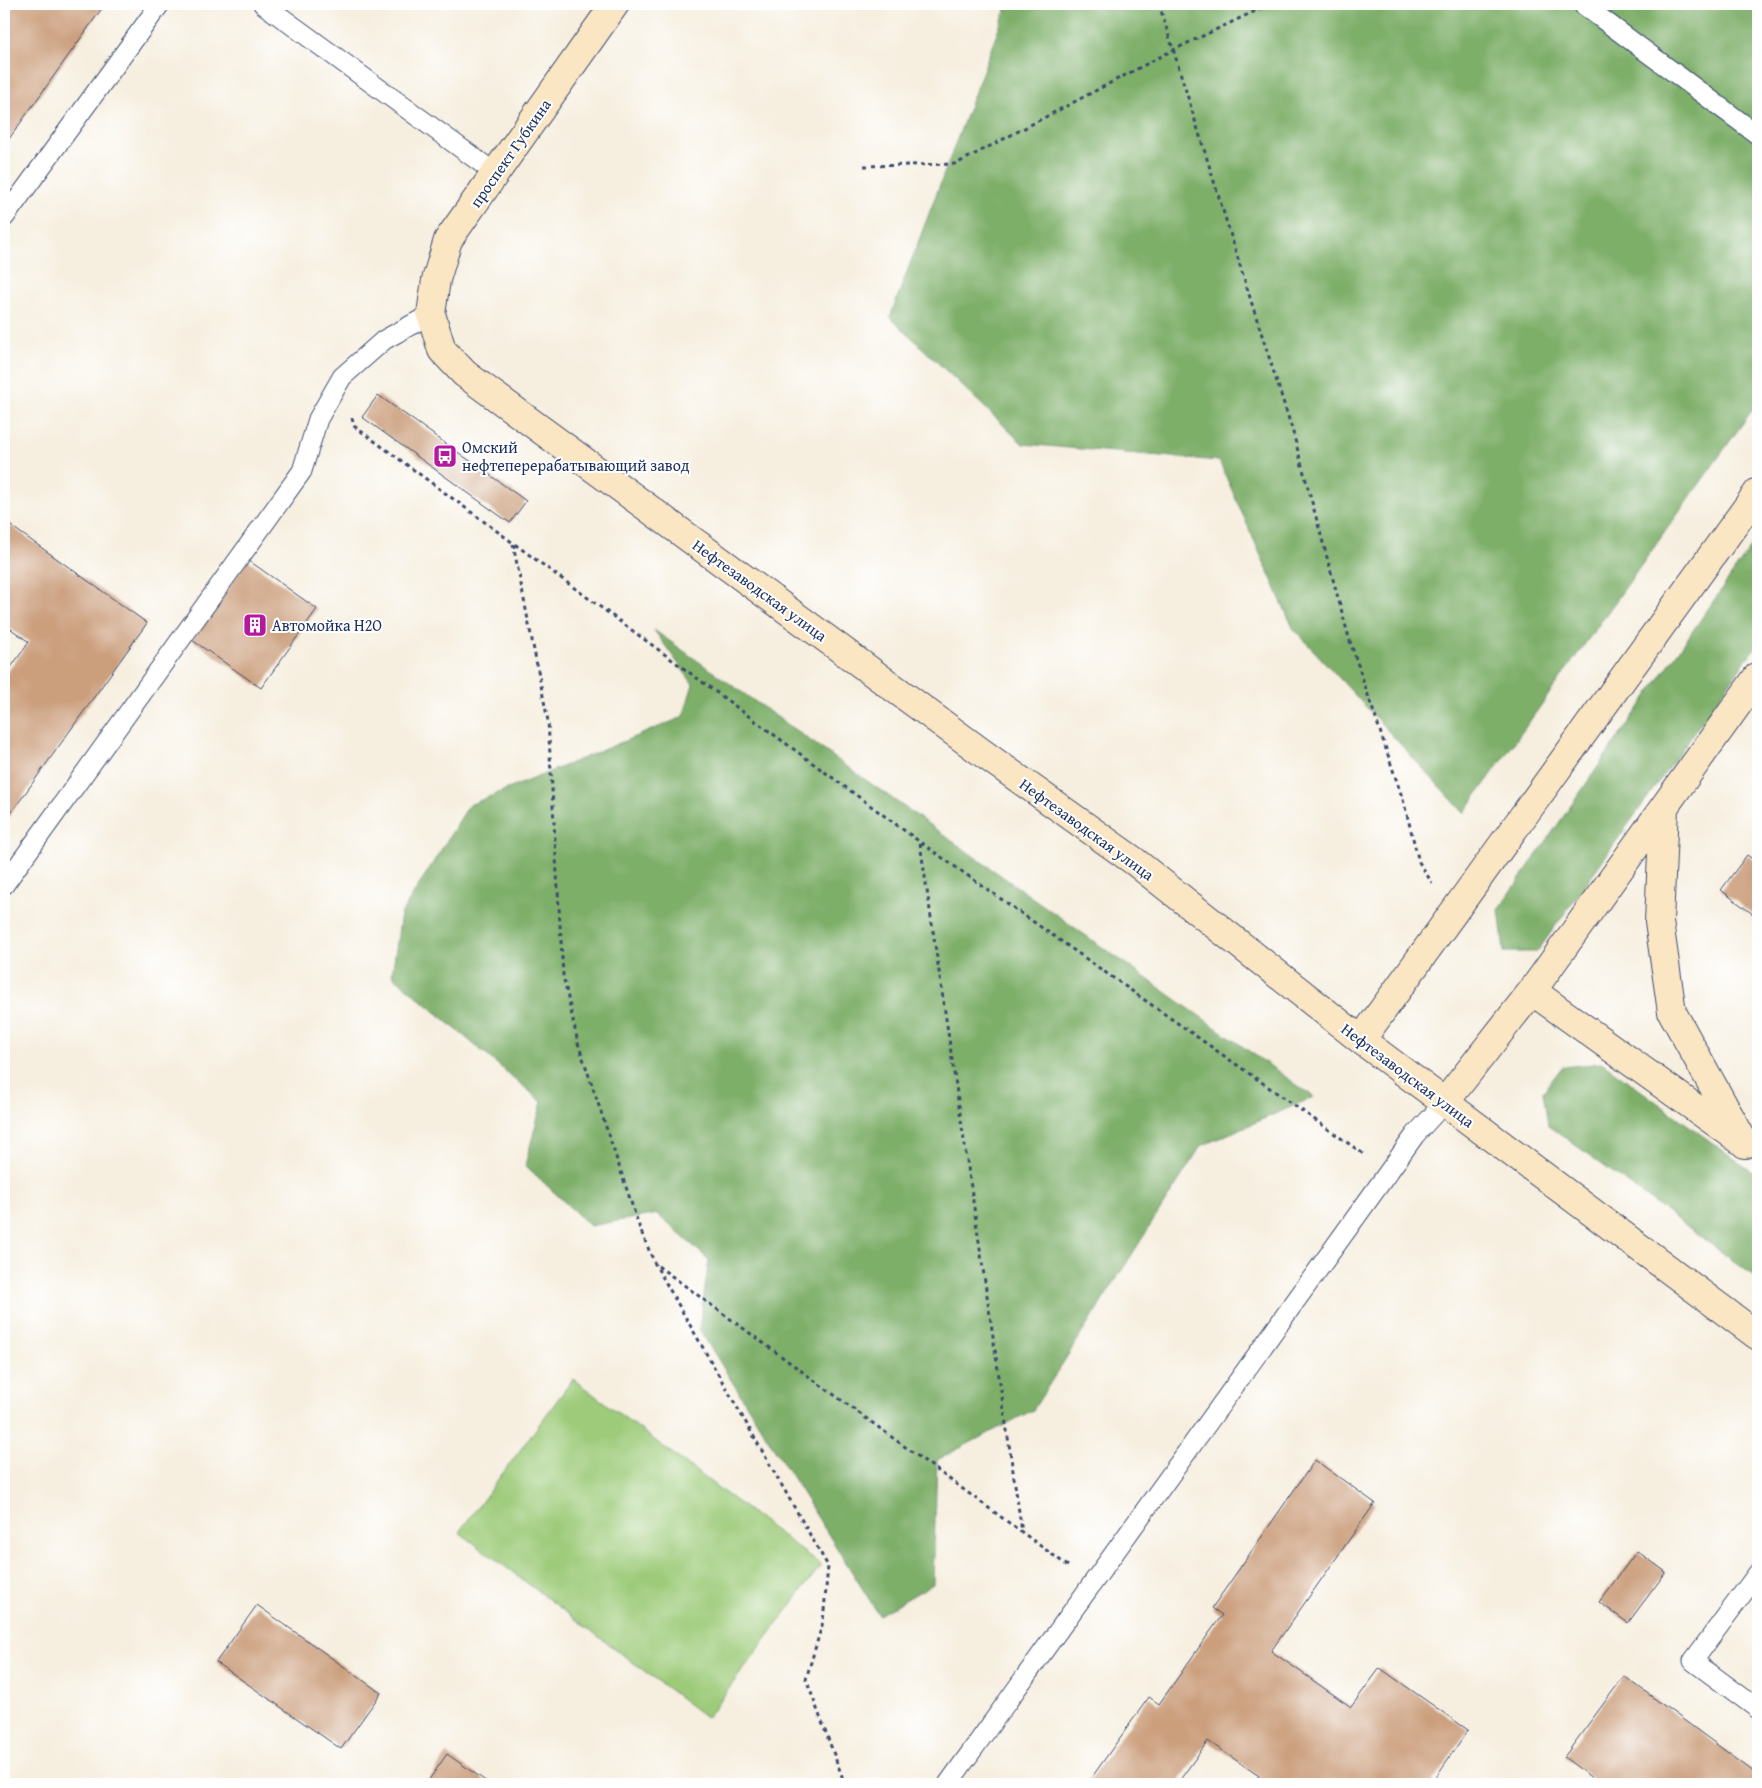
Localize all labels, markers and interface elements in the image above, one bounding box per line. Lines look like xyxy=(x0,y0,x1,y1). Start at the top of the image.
street label: проспект Губкина xyxy=(463,93,557,212)
place label: Омский нефтеперерабатывающий завод xyxy=(462,435,690,477)
bus stop icon: Омский нефтеперерабатывающий завод xyxy=(432,443,458,469)
street label: Нефтезаводская улица xyxy=(688,533,833,647)
building icon: Автомойка H2O xyxy=(242,612,268,638)
place label: Автомойка H2O xyxy=(272,613,382,637)
street label: Нефтезаводская улица xyxy=(1015,772,1160,886)
street label: Нефтезаводская улица xyxy=(1336,1017,1480,1133)

